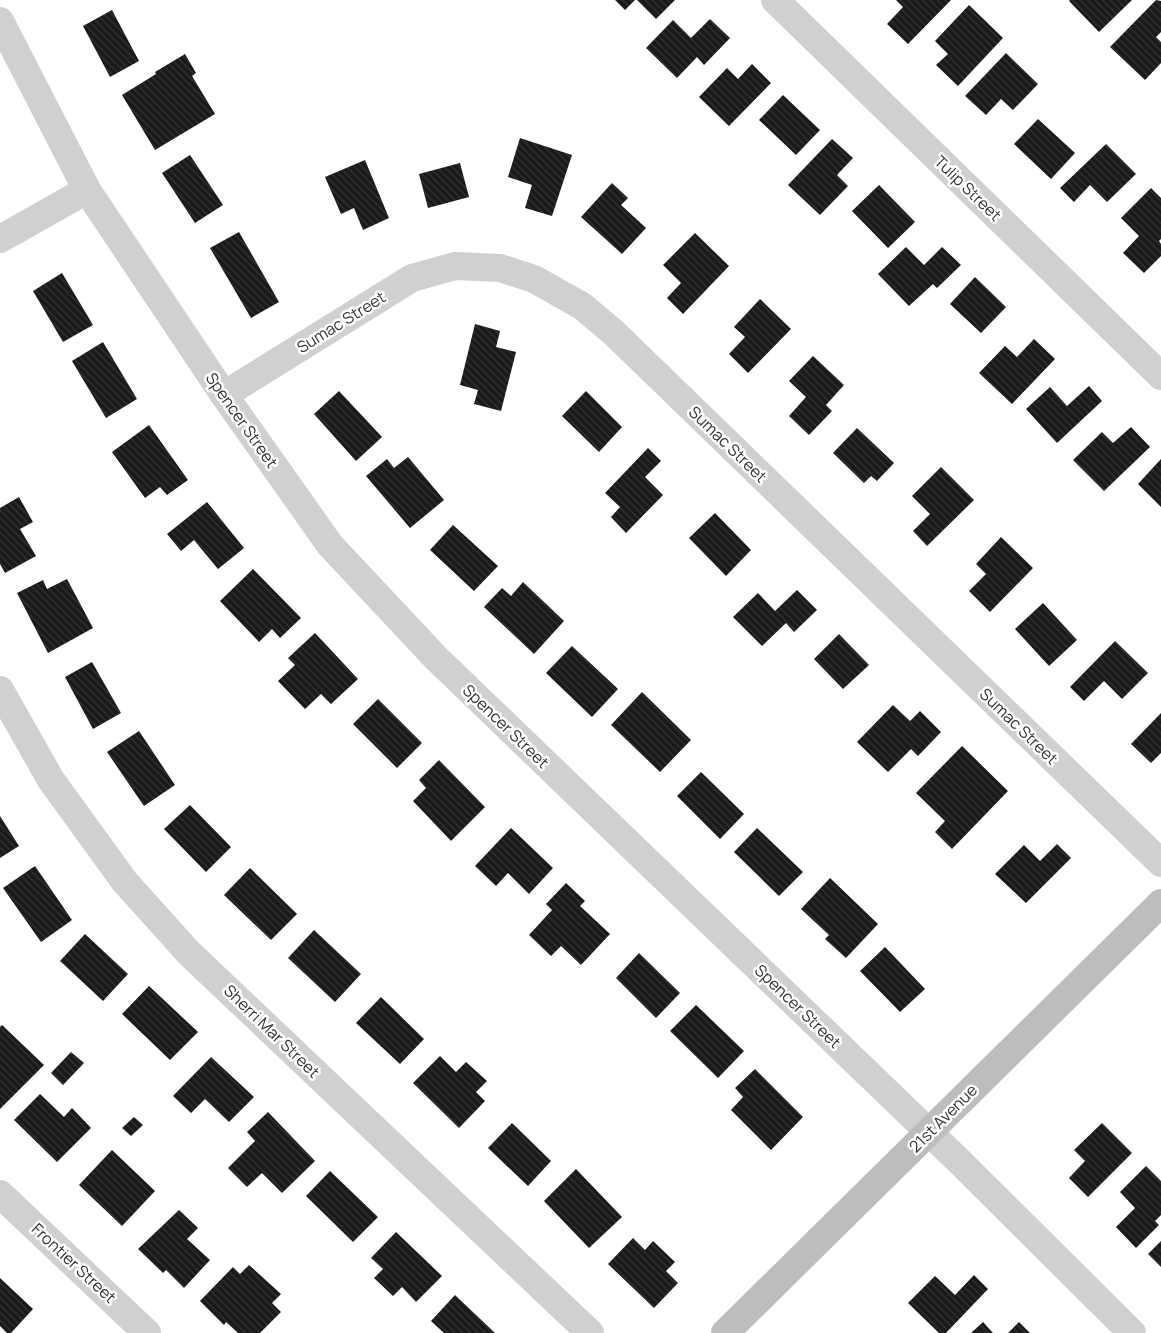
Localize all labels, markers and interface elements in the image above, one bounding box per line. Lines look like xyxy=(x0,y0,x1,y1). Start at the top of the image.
street label: Tulip Street xyxy=(930,150,1006,226)
street label: Sumac Street xyxy=(292,286,390,358)
street label: Spencer Street xyxy=(201,368,283,472)
street label: Sumac Street xyxy=(684,401,772,487)
street label: Spencer Street xyxy=(458,679,554,773)
street label: Sumac Street xyxy=(975,683,1063,769)
street label: Spencer Street xyxy=(750,959,846,1053)
street label: Sherri Mar Street xyxy=(219,979,325,1083)
street label: 21st Avenue xyxy=(904,1079,982,1157)
street label: Frontier Street xyxy=(27,1218,121,1308)

